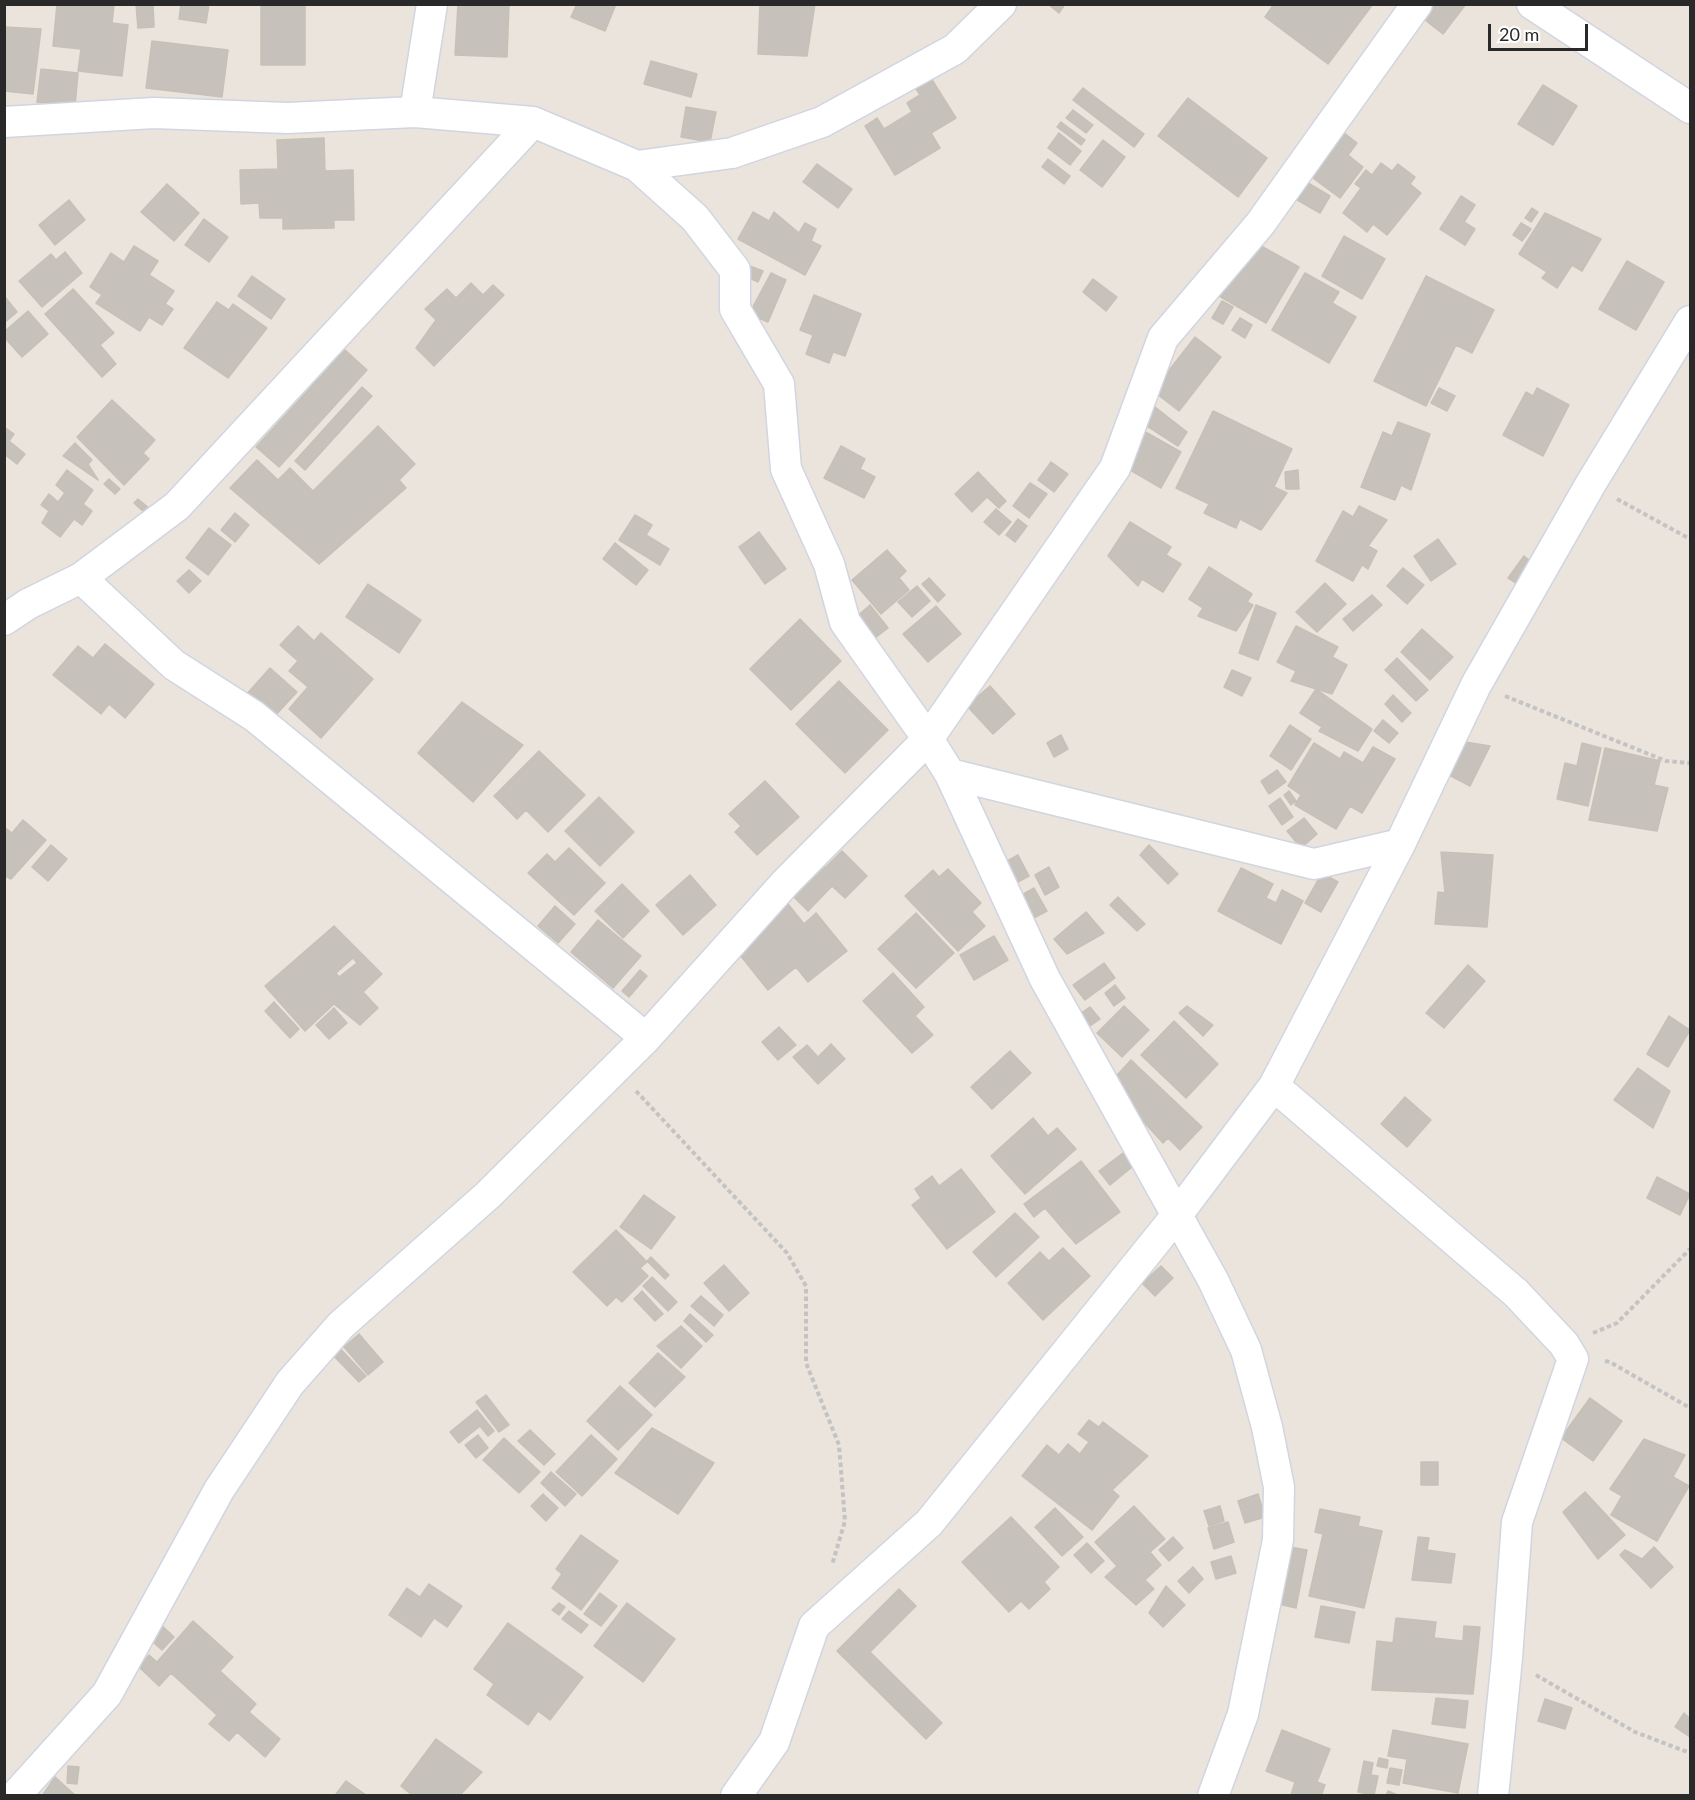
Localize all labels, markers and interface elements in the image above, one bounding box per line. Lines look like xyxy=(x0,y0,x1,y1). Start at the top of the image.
scale bar xyxy=(1491,12,1592,50)
text: 20 m xyxy=(1499,23,1539,45)

